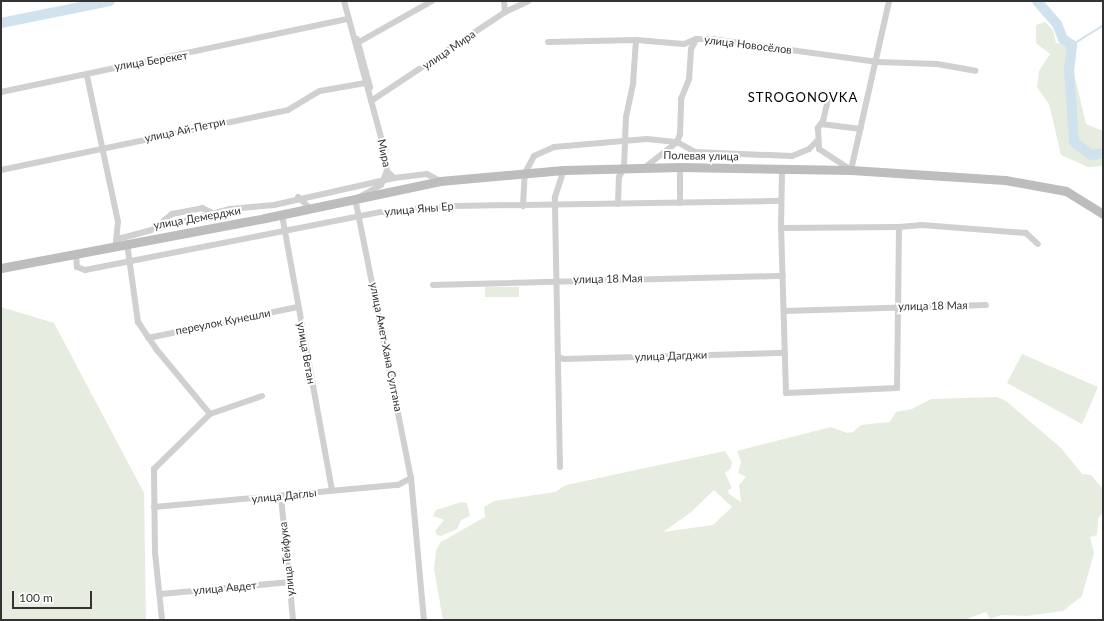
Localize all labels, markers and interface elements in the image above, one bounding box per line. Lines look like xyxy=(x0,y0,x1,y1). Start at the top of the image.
street label: улица Мира xyxy=(420,27,478,73)
street label: улица Новосёлов xyxy=(703,33,793,57)
street label: улица Берекет xyxy=(113,49,189,73)
district label: STROGONOVKA xyxy=(748,89,858,105)
street label: улица Ай-Петри xyxy=(143,115,227,145)
street label: Мира xyxy=(375,138,393,168)
street label: Полевая улица xyxy=(663,149,739,163)
street label: улица Яны Ер xyxy=(384,199,454,219)
street label: улица Демерджи xyxy=(152,204,242,232)
street label: улица 18 Мая xyxy=(573,272,643,286)
street label: улица Амет-Хана Султана xyxy=(367,281,405,413)
street label: улица 18 Мая xyxy=(898,299,968,313)
street label: переулок Кунешли xyxy=(174,306,272,338)
street label: улица Ветан xyxy=(294,321,318,385)
street label: улица Дагджи xyxy=(634,348,708,364)
street label: улица Даглы xyxy=(251,486,317,506)
street label: улица Тейфука xyxy=(277,521,297,597)
street label: улица Авдет xyxy=(193,579,257,597)
scale bar xyxy=(14,583,94,609)
text: 100 m xyxy=(19,590,53,605)

